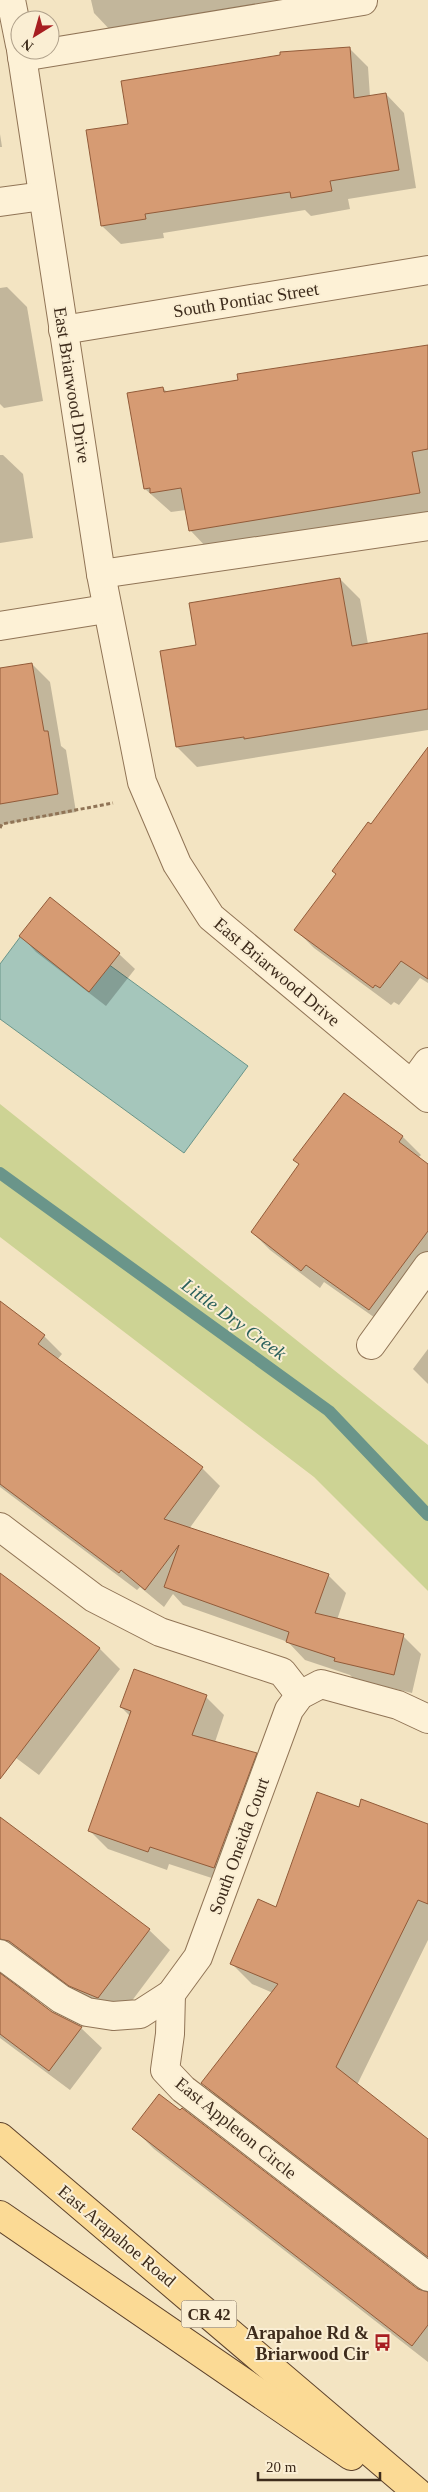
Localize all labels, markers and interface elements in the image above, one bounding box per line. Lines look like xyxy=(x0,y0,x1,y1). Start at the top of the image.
north arrow xyxy=(10,10,60,60)
text: N xyxy=(19,36,36,54)
street label: South Pontiac Street xyxy=(172,279,320,321)
street label: East Briarwood Drive xyxy=(50,305,94,465)
street label: East Briarwood Drive xyxy=(210,914,344,1030)
water label: Little Dry Creek xyxy=(177,1274,291,1364)
street label: South Oneida Court xyxy=(205,1775,273,1917)
street label: East Appleton Circle xyxy=(171,2073,301,2183)
street label: East Arapahoe Road xyxy=(54,2181,180,2291)
road number: CR 42 xyxy=(182,2300,236,2328)
place label: Arapahoe Rd & Briarwood Cir xyxy=(246,2323,369,2364)
bus stop icon: Arapahoe Rd & Briarwood Cir xyxy=(373,2333,393,2353)
scale bar xyxy=(258,2450,380,2482)
text: 20 m xyxy=(266,2459,297,2475)

